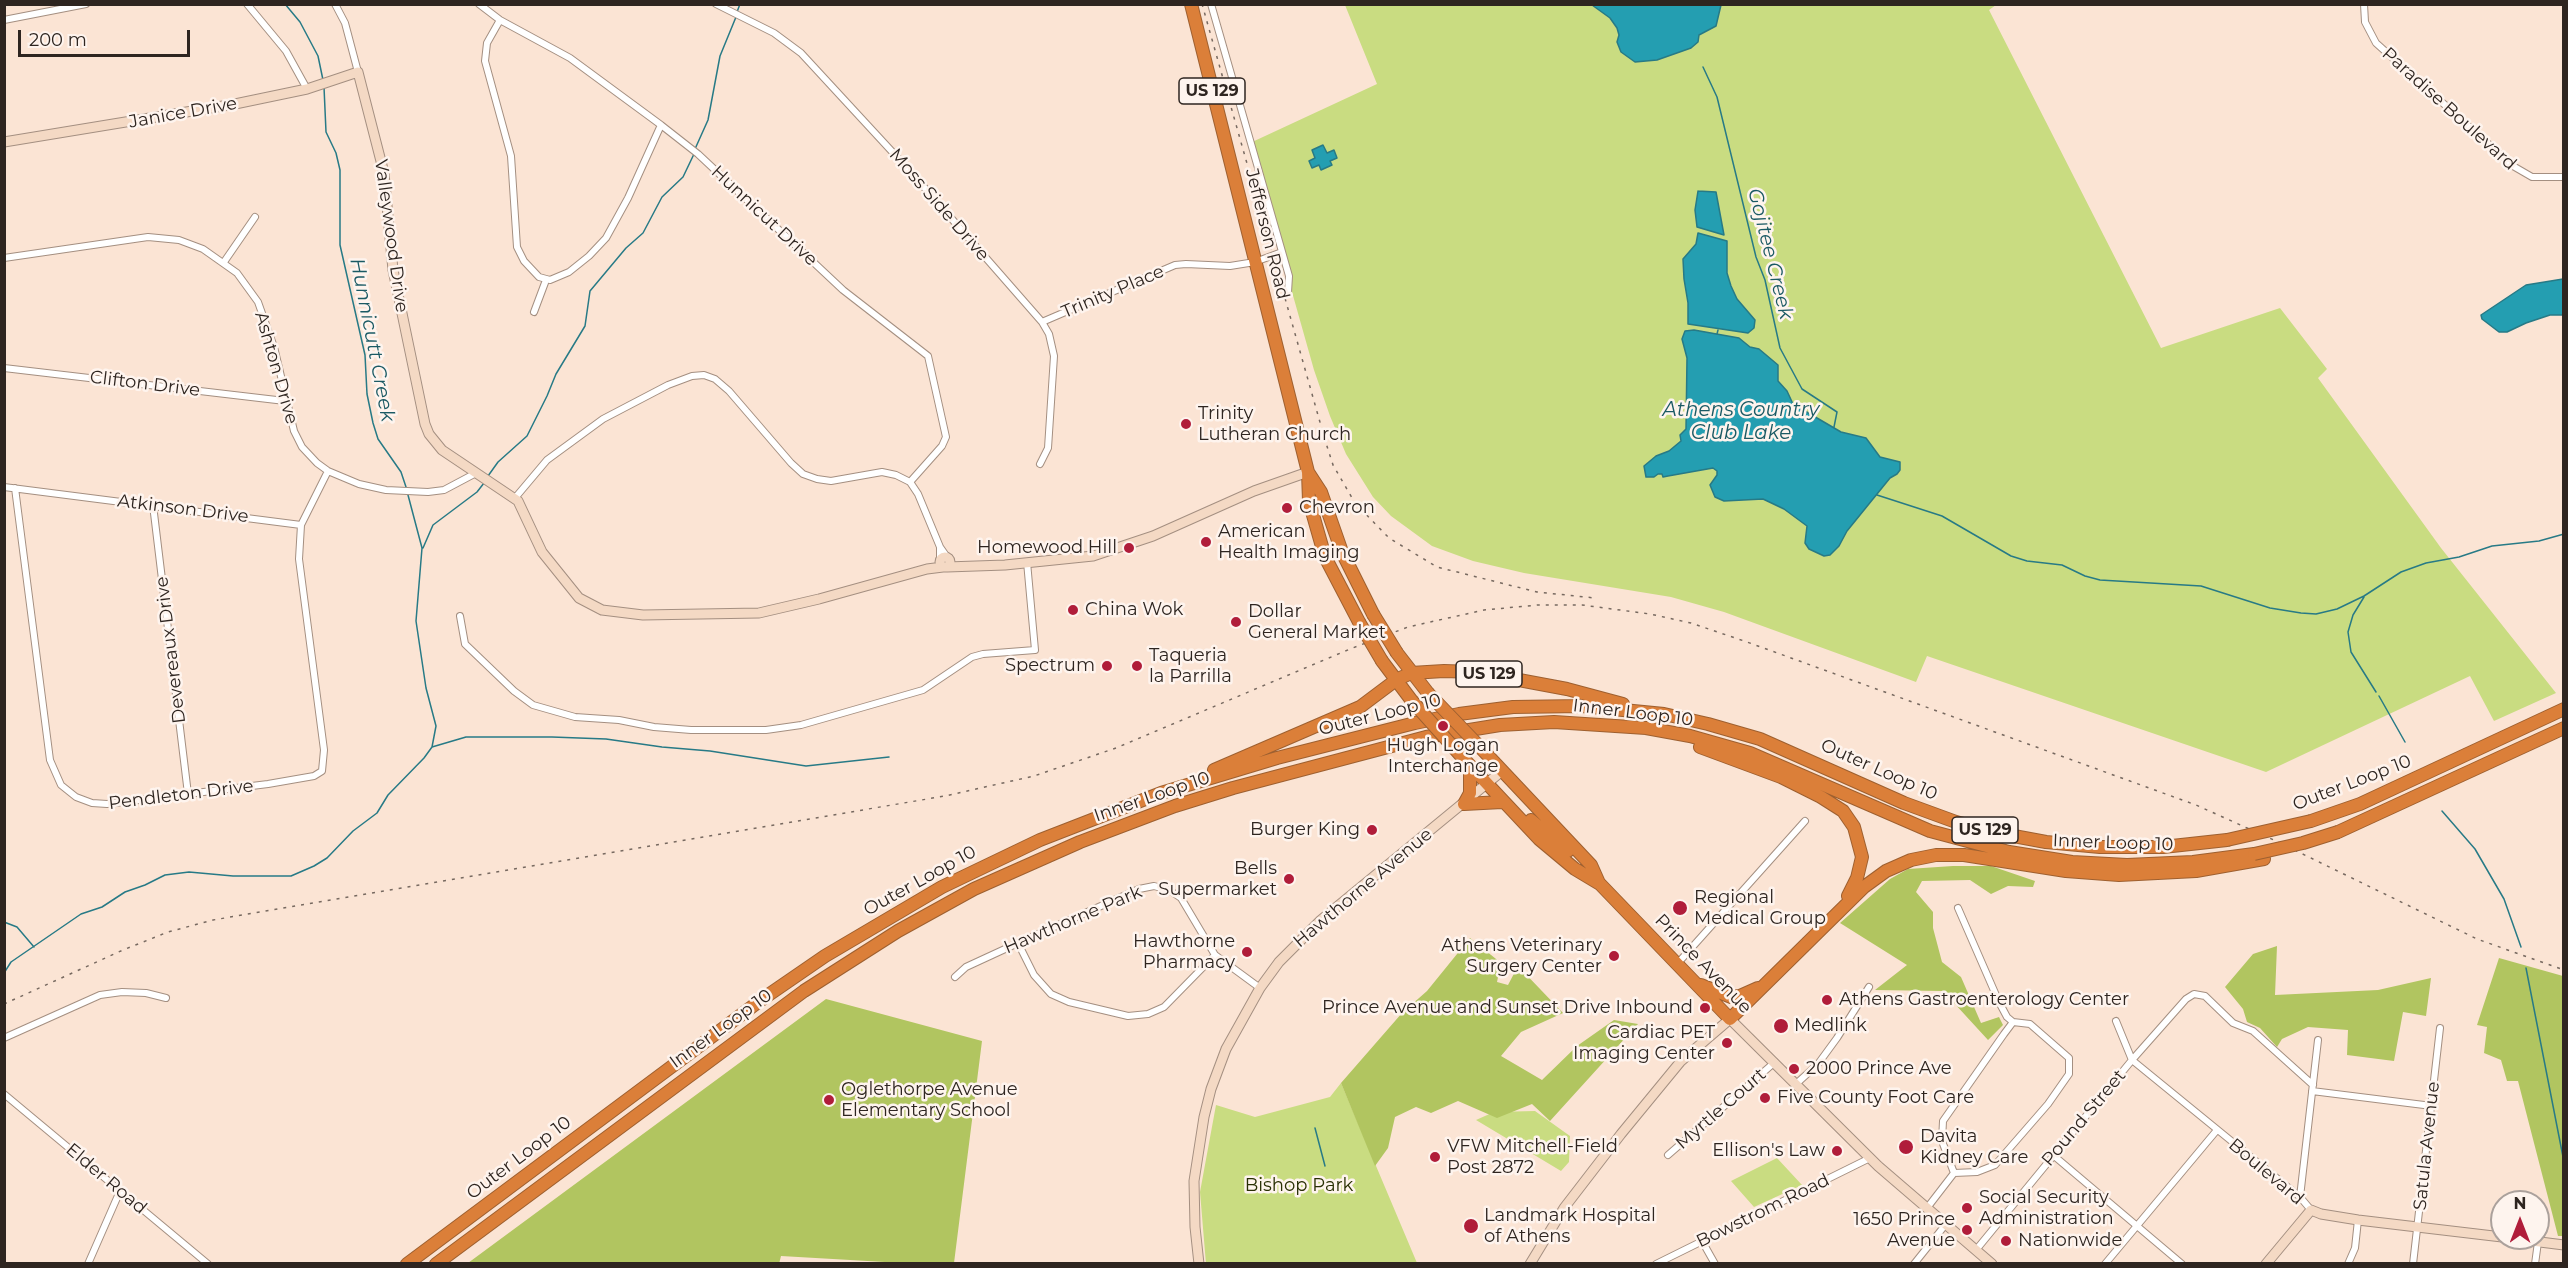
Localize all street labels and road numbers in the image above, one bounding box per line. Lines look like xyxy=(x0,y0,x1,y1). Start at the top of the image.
street label: Paradise Boulevard xyxy=(2377,43,2521,175)
road number: US 129 xyxy=(1179,78,1245,104)
street label: Janice Drive xyxy=(127,93,239,133)
street label: Moss Side Drive xyxy=(884,144,994,266)
street label: Valleywood Drive xyxy=(370,158,412,314)
street label: Hunnicut Drive xyxy=(706,161,822,271)
street label: Jefferson Road xyxy=(1240,166,1294,302)
street label: Trinity Place xyxy=(1059,261,1167,323)
street label: Ashton Drive xyxy=(250,309,302,427)
street label: Clifton Drive xyxy=(89,367,201,401)
street label: Atkinson Drive xyxy=(116,490,250,528)
street label: Devereaux Drive xyxy=(151,575,191,725)
road number: US 129 xyxy=(1456,661,1522,687)
street label: Outer Loop 10 xyxy=(1317,689,1443,741)
street label: Inner Loop 10 xyxy=(1572,695,1694,731)
street label: Outer Loop 10 xyxy=(1817,735,1941,805)
street label: Outer Loop 10 xyxy=(2290,750,2414,816)
street label: Inner Loop 10 xyxy=(1091,767,1213,827)
street label: Pendleton Drive xyxy=(107,775,255,815)
road number: US 129 xyxy=(1952,817,2018,843)
street label: Hawthorne Avenue xyxy=(1289,824,1437,952)
street label: Inner Loop 10 xyxy=(2052,830,2174,856)
street label: Outer Loop 10 xyxy=(860,841,980,921)
street label: Hawthorne Park xyxy=(1001,881,1145,959)
street label: Prince Avenue xyxy=(1650,910,1756,1018)
street label: Inner Loop 10 xyxy=(666,985,776,1073)
street label: Myrtle Court xyxy=(1671,1064,1771,1154)
street label: Pound Street xyxy=(2037,1065,2131,1171)
street label: Satula Avenue xyxy=(2410,1081,2444,1211)
street label: Outer Loop 10 xyxy=(462,1112,576,1204)
street label: Boulevard xyxy=(2224,1134,2308,1210)
street label: Elder Road xyxy=(61,1139,151,1219)
street label: Bowstrom Road xyxy=(1693,1169,1833,1253)

